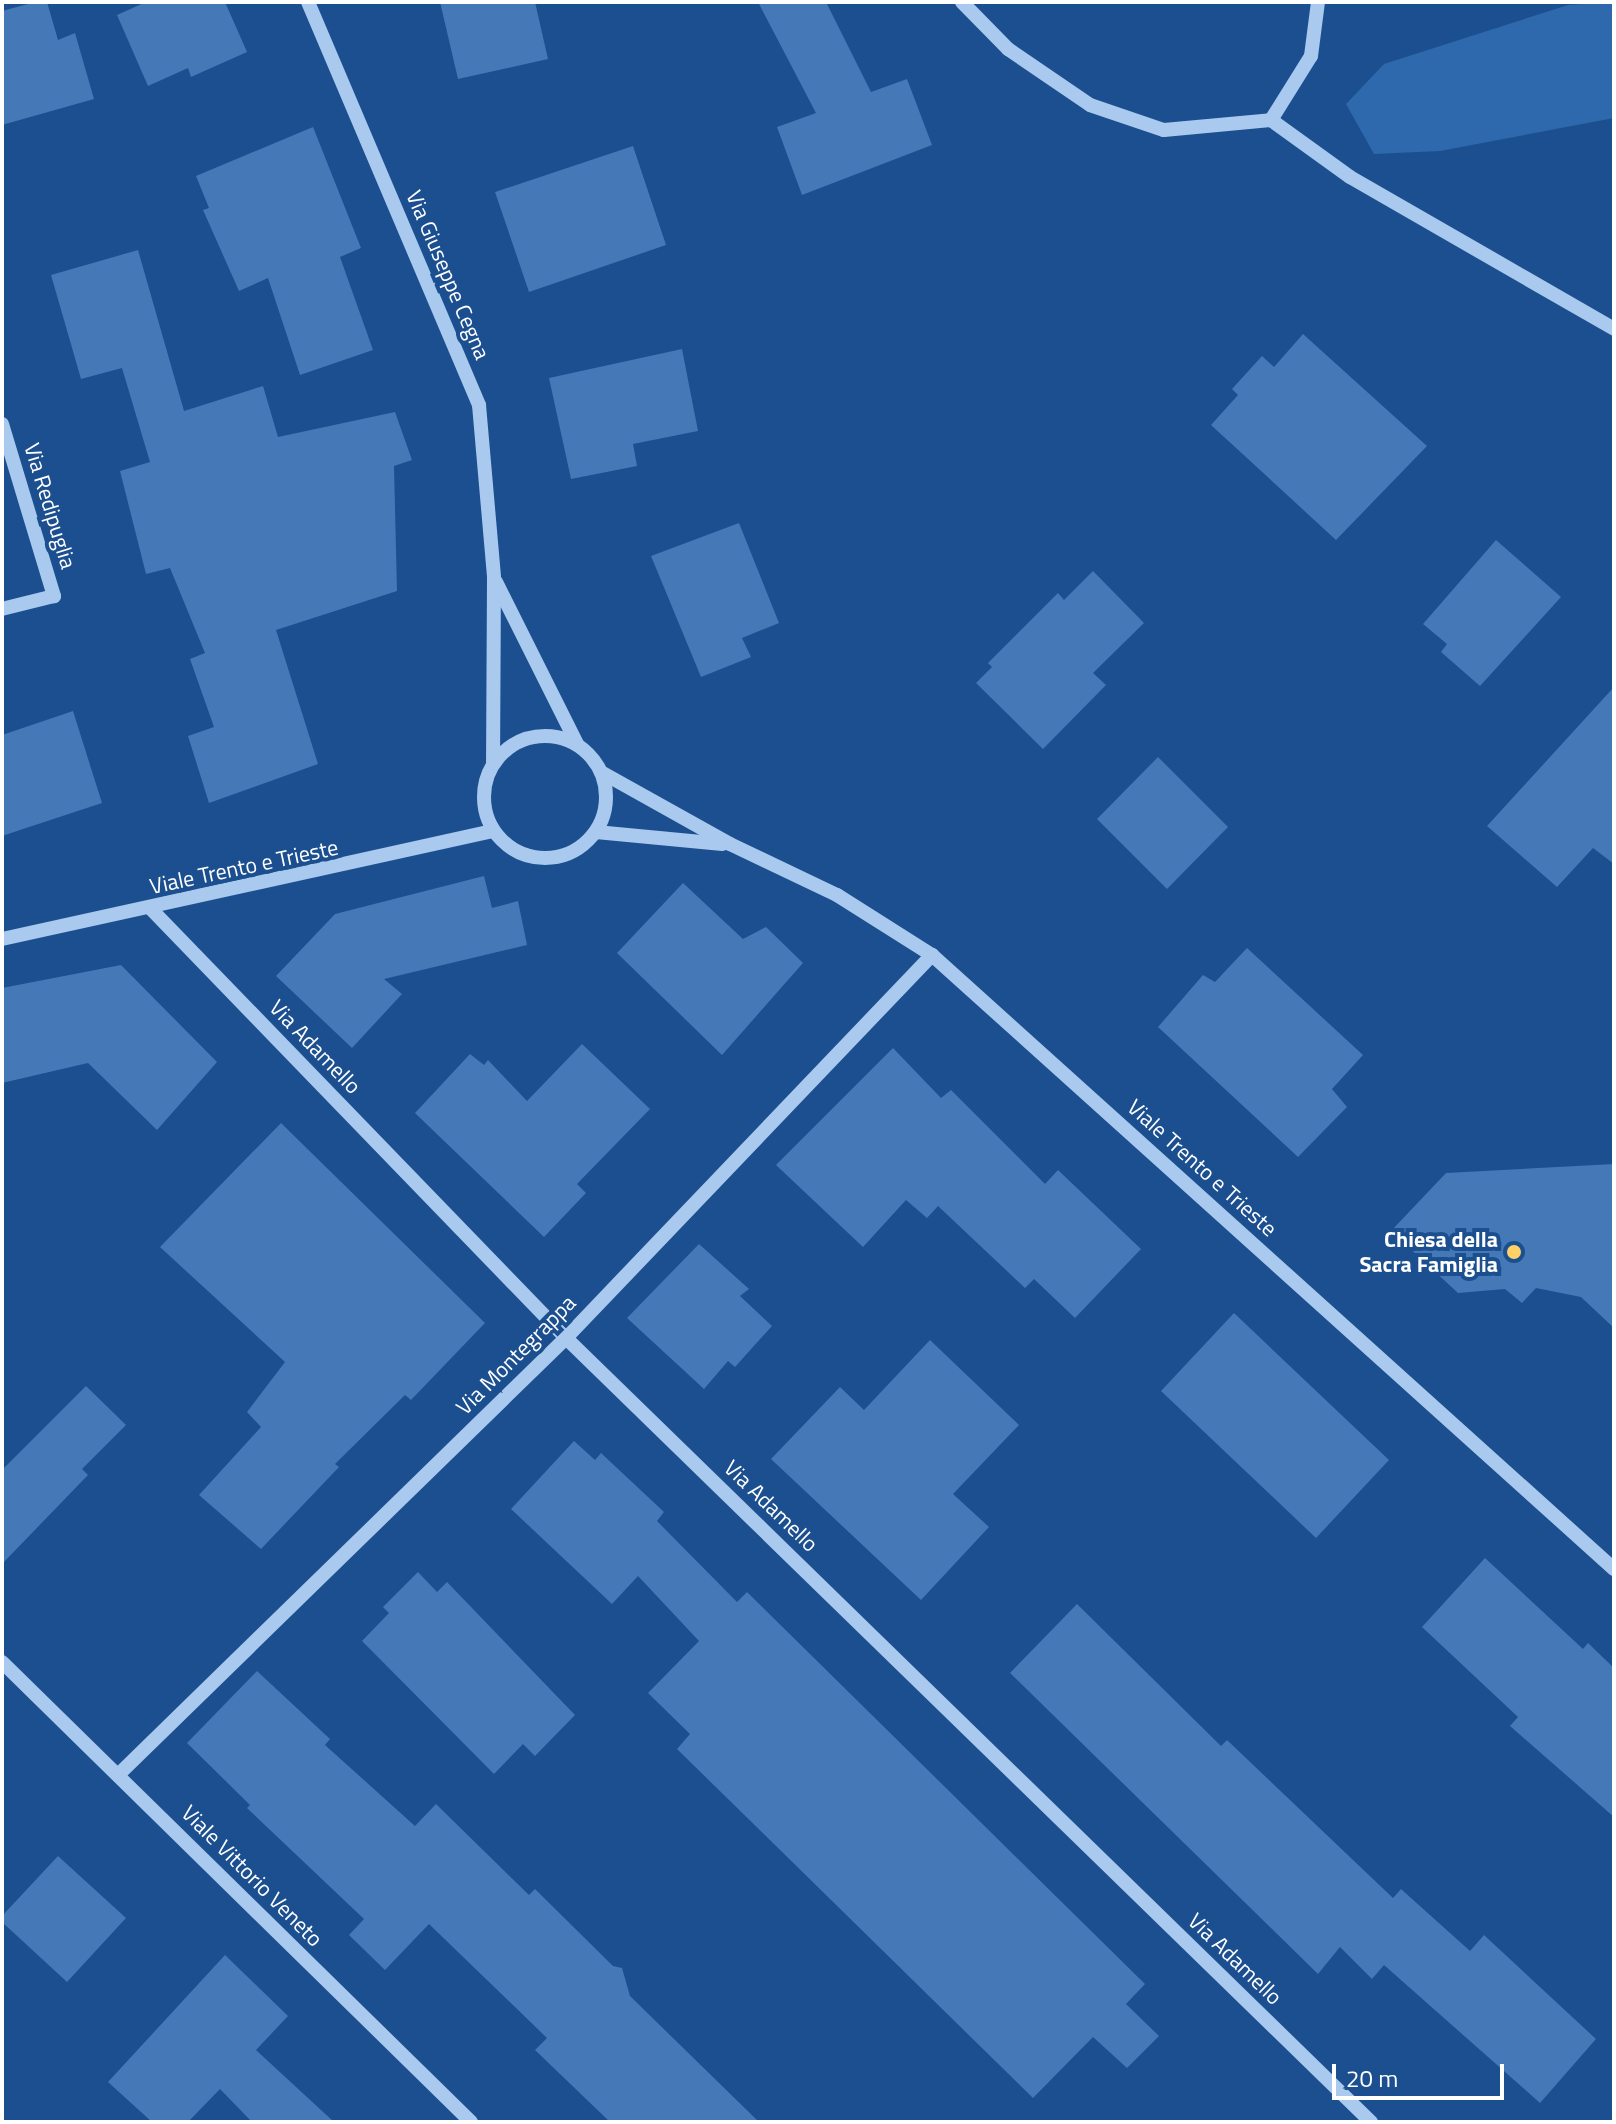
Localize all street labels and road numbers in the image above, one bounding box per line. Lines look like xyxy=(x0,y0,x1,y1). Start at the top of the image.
street label: Via Giuseppe Cegna xyxy=(400,187,496,363)
street label: Via Redipuglia xyxy=(18,440,82,572)
street label: Viale Trento e Trieste xyxy=(147,834,341,900)
street label: Via Adamello xyxy=(264,995,366,1099)
street label: Viale Trento e Trieste xyxy=(1122,1094,1282,1242)
street label: Via Montegrappa xyxy=(451,1290,581,1420)
street label: Via Adamello xyxy=(719,1455,823,1557)
street label: Viale Vittorio Veneto xyxy=(176,1800,328,1952)
street label: Via Adamello xyxy=(1183,1908,1287,2010)

